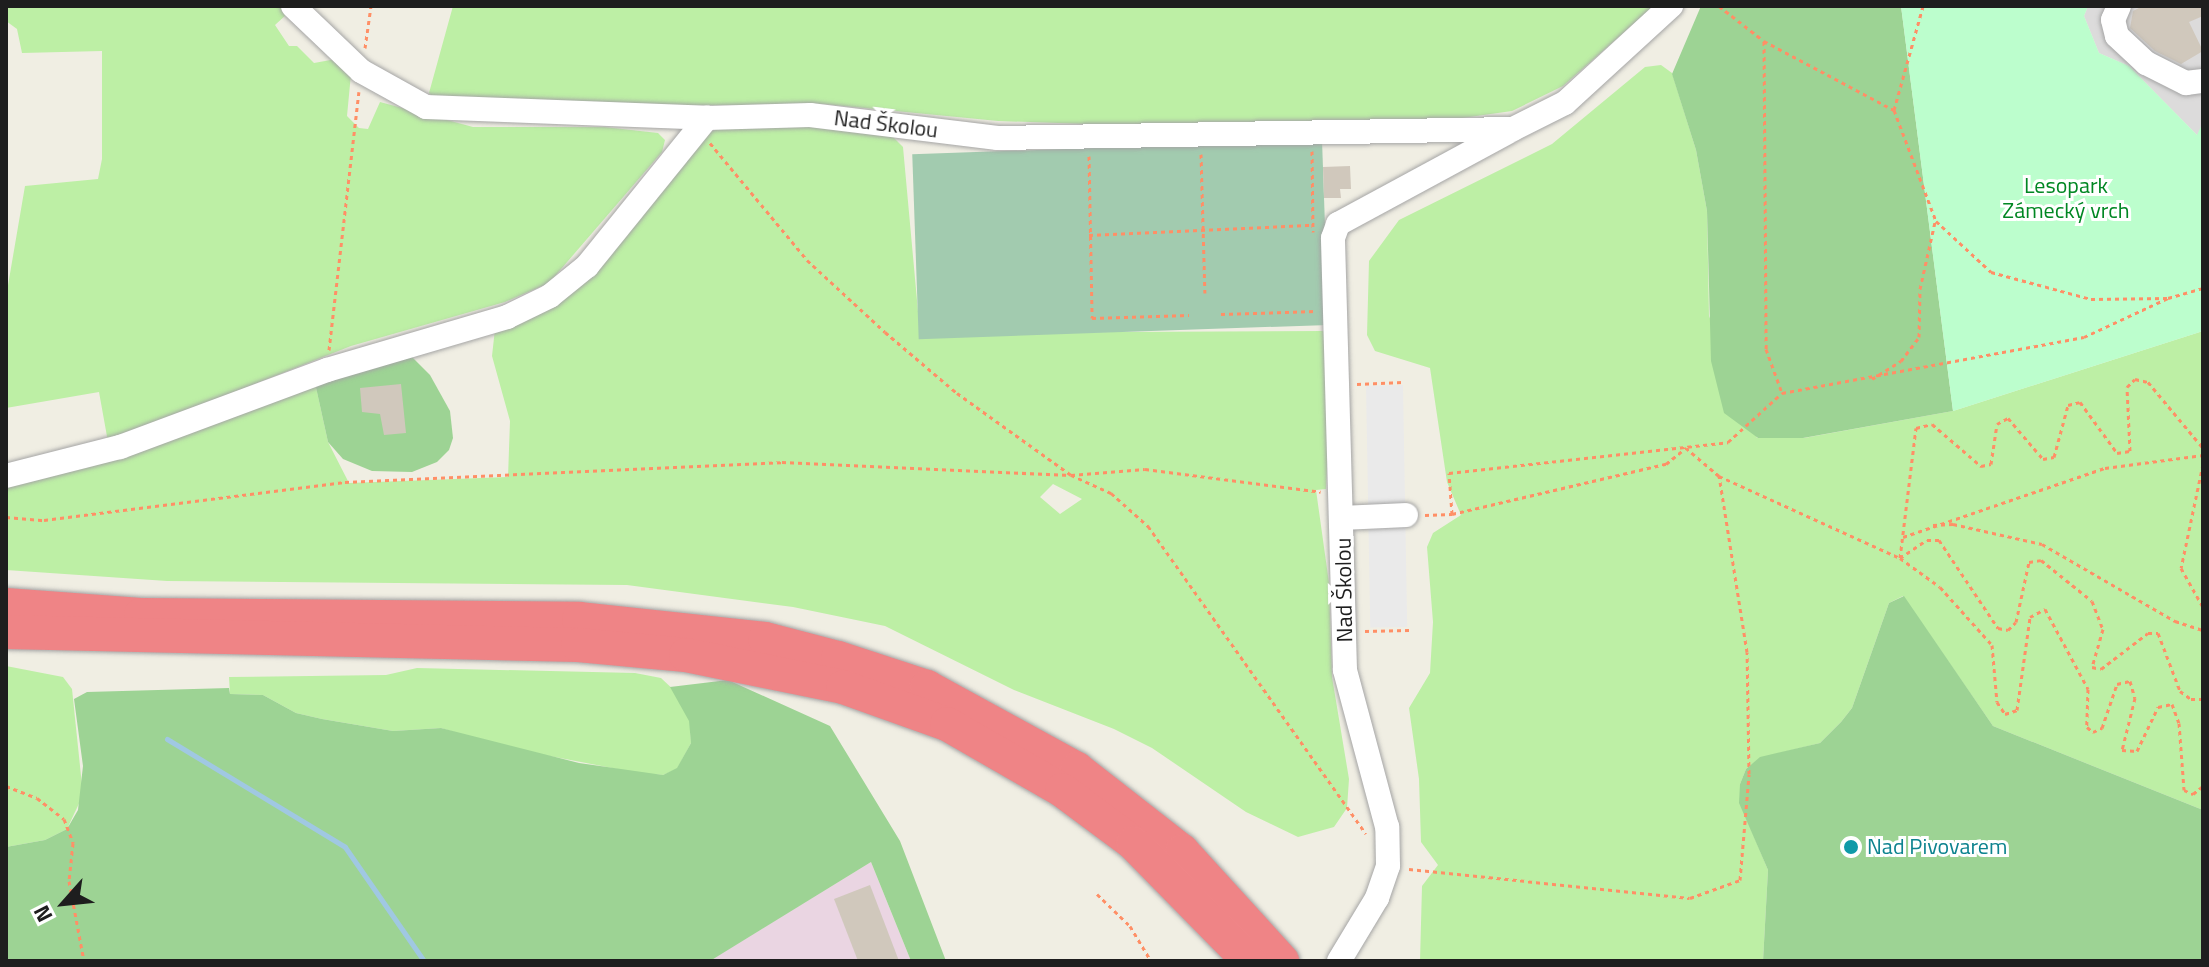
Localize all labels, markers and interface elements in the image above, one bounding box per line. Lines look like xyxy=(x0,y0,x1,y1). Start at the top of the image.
street label: Nad Školou xyxy=(833,105,939,143)
park label: Lesopark Zámecký vrch xyxy=(2002,172,2130,224)
street label: Nad Školou xyxy=(1330,538,1358,642)
place label: Nad Pivovarem xyxy=(1867,834,2007,860)
marker: Nad Pivovarem xyxy=(1842,838,1860,856)
north arrow xyxy=(24,863,104,943)
text: N xyxy=(24,899,61,928)

